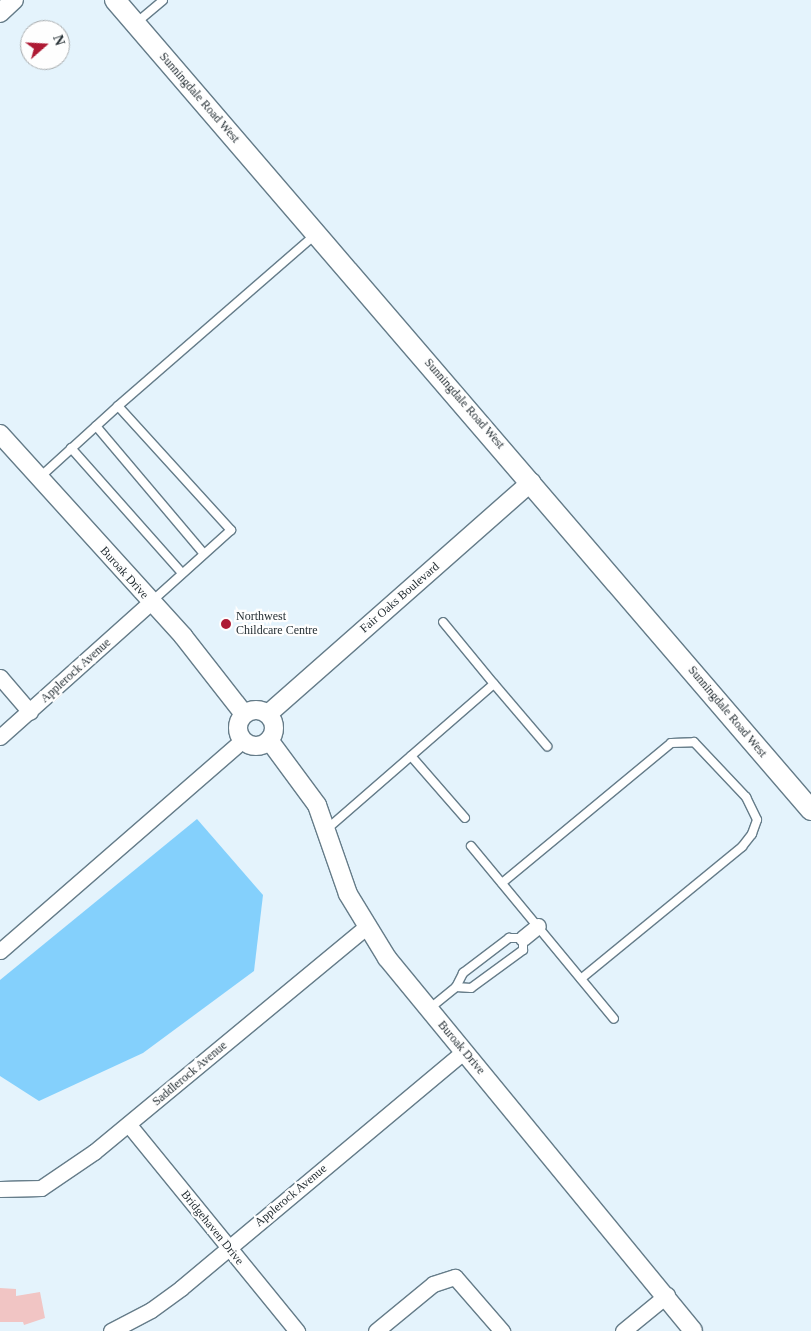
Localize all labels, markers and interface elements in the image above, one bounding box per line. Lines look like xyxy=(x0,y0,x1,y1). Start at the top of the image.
north arrow xyxy=(20,20,70,70)
text: N xyxy=(50,33,67,48)
street label: Sunningdale Road West xyxy=(156,50,242,146)
street label: Sunningdale Road West xyxy=(421,356,507,452)
street label: Buroak Drive xyxy=(97,544,151,602)
street label: Fair Oaks Boulevard xyxy=(358,560,442,636)
place label: Northwest Childcare Centre xyxy=(236,610,318,638)
marker: Northwest Childcare Centre xyxy=(220,618,232,630)
street label: Applerock Avenue xyxy=(38,636,114,706)
street label: Sunningdale Road West xyxy=(685,663,769,761)
street label: Buroak Drive xyxy=(434,1018,488,1078)
street label: Saddlerock Avenue xyxy=(150,1038,230,1110)
street label: Applerock Avenue xyxy=(252,1162,330,1230)
street label: Bridgehaven Drive xyxy=(178,1188,246,1268)

